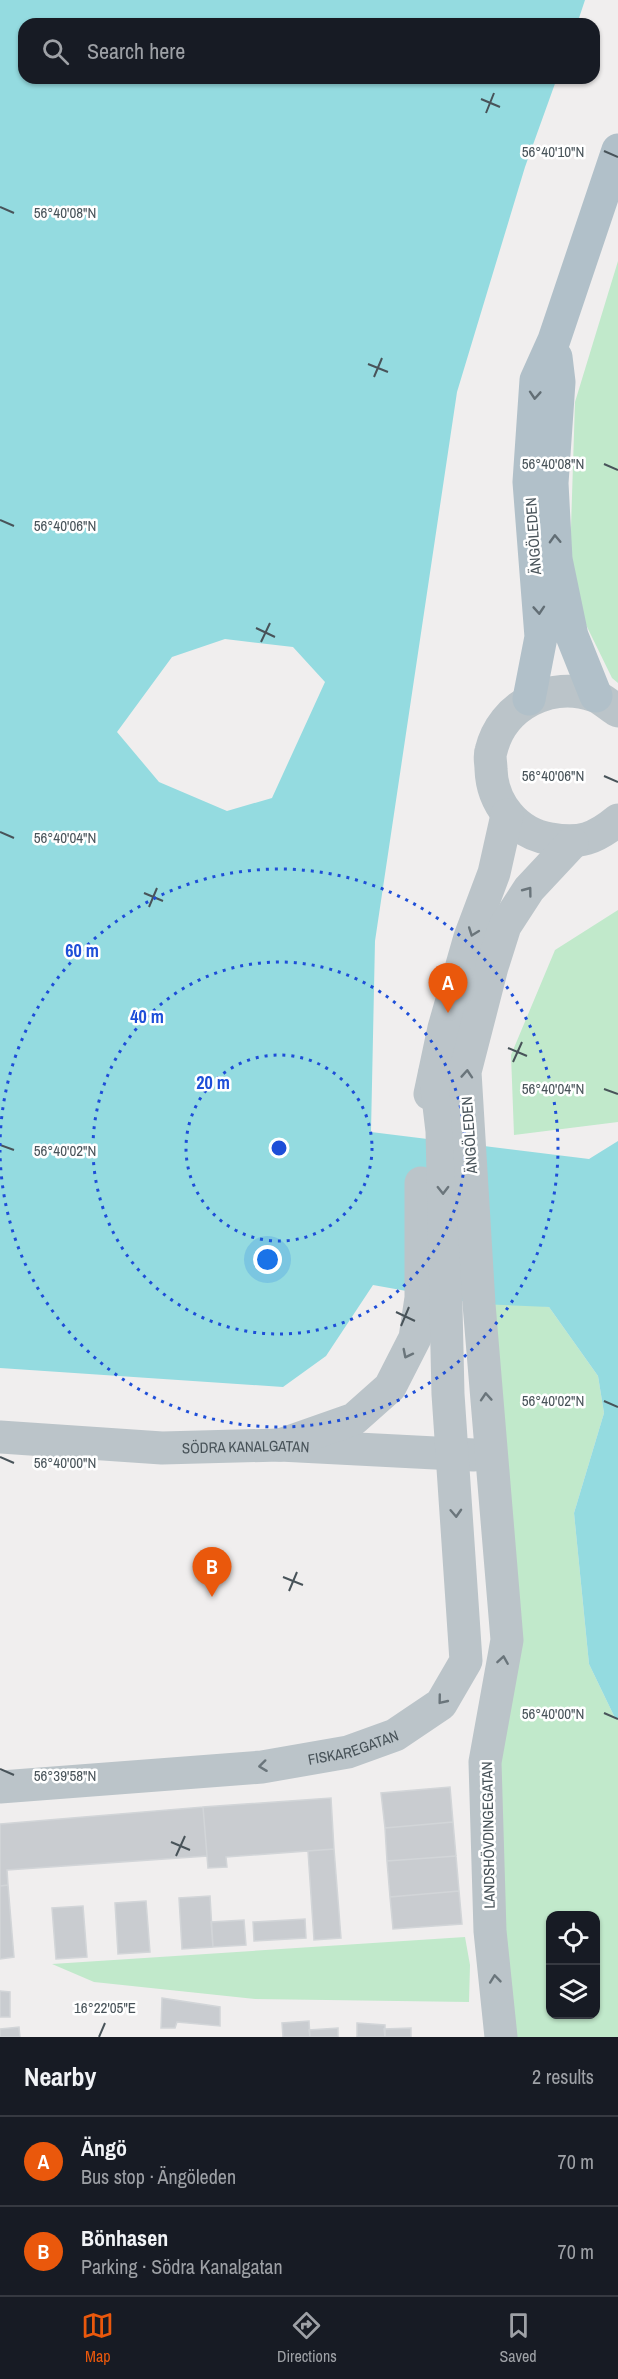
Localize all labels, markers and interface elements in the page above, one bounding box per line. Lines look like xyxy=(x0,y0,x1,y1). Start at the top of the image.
search box xyxy=(18,18,600,84)
icon: search xyxy=(39,35,72,68)
text: Search here xyxy=(87,36,185,66)
text: 56°40'10"N xyxy=(522,141,584,162)
text: 56°40'08"N xyxy=(34,202,96,223)
one-way arrow xyxy=(529,390,542,399)
text: 56°40'08"N xyxy=(522,453,584,474)
street label: ÄNGÖLEDEN xyxy=(520,497,546,576)
text: 56°40'06"N xyxy=(34,515,96,536)
one-way arrow xyxy=(548,535,561,544)
one-way arrow xyxy=(532,606,545,615)
text: 56°40'06"N xyxy=(522,765,584,786)
text: 56°40'04"N xyxy=(34,827,96,848)
one-way arrow xyxy=(521,887,532,898)
one-way arrow xyxy=(467,926,480,937)
text: 60 m xyxy=(65,938,99,963)
pin: A xyxy=(428,964,468,1013)
text: 40 m xyxy=(130,1004,164,1029)
one-way arrow xyxy=(460,1069,473,1079)
text: 20 m xyxy=(196,1070,230,1095)
text: 56°40'04"N xyxy=(522,1078,584,1099)
street label: ÄNGÖLEDEN xyxy=(456,1096,482,1175)
centre of rings xyxy=(269,1138,289,1158)
text: 56°40'02"N xyxy=(34,1140,96,1161)
one-way arrow xyxy=(437,1185,450,1194)
your location xyxy=(253,1245,282,1274)
one-way arrow xyxy=(402,1348,414,1359)
text: 56°40'02"N xyxy=(522,1390,584,1411)
one-way arrow xyxy=(480,1392,493,1401)
street label: SÖDRA KANALGATAN xyxy=(182,1434,310,1458)
text: 56°40'00"N xyxy=(34,1452,96,1473)
one-way arrow xyxy=(450,1508,463,1517)
pin: B xyxy=(192,1548,232,1597)
one-way arrow xyxy=(497,1655,509,1664)
one-way arrow xyxy=(438,1693,449,1704)
text: 56°40'00"N xyxy=(522,1703,584,1724)
street label: FISKAREGATAN xyxy=(306,1724,401,1769)
one-way arrow xyxy=(258,1759,267,1772)
street label: LANDSHÖVDINGEGATAN xyxy=(476,1761,500,1909)
text: 56°39'58"N xyxy=(34,1765,96,1786)
map controls xyxy=(546,1911,600,2019)
button: locate xyxy=(546,1911,600,1965)
button: layers xyxy=(546,1965,600,2019)
one-way arrow xyxy=(489,1974,502,1983)
text: 16°22'05"E xyxy=(74,1997,136,2018)
text: Nearby xyxy=(24,2059,96,2094)
text: 2 results xyxy=(532,2063,594,2090)
text: Ängö xyxy=(81,2133,127,2163)
text: A xyxy=(38,2148,49,2175)
text: 70 m xyxy=(558,2148,594,2175)
text: Bus stop · Ängöleden xyxy=(81,2163,236,2190)
text: Bönhasen xyxy=(81,2223,168,2253)
text: B xyxy=(38,2238,49,2265)
text: 70 m xyxy=(558,2238,594,2265)
text: Parking · Södra Kanalgatan xyxy=(81,2253,283,2280)
tab: Map xyxy=(81,2309,114,2367)
tab: Directions xyxy=(277,2309,337,2367)
tab: Saved xyxy=(499,2309,537,2367)

